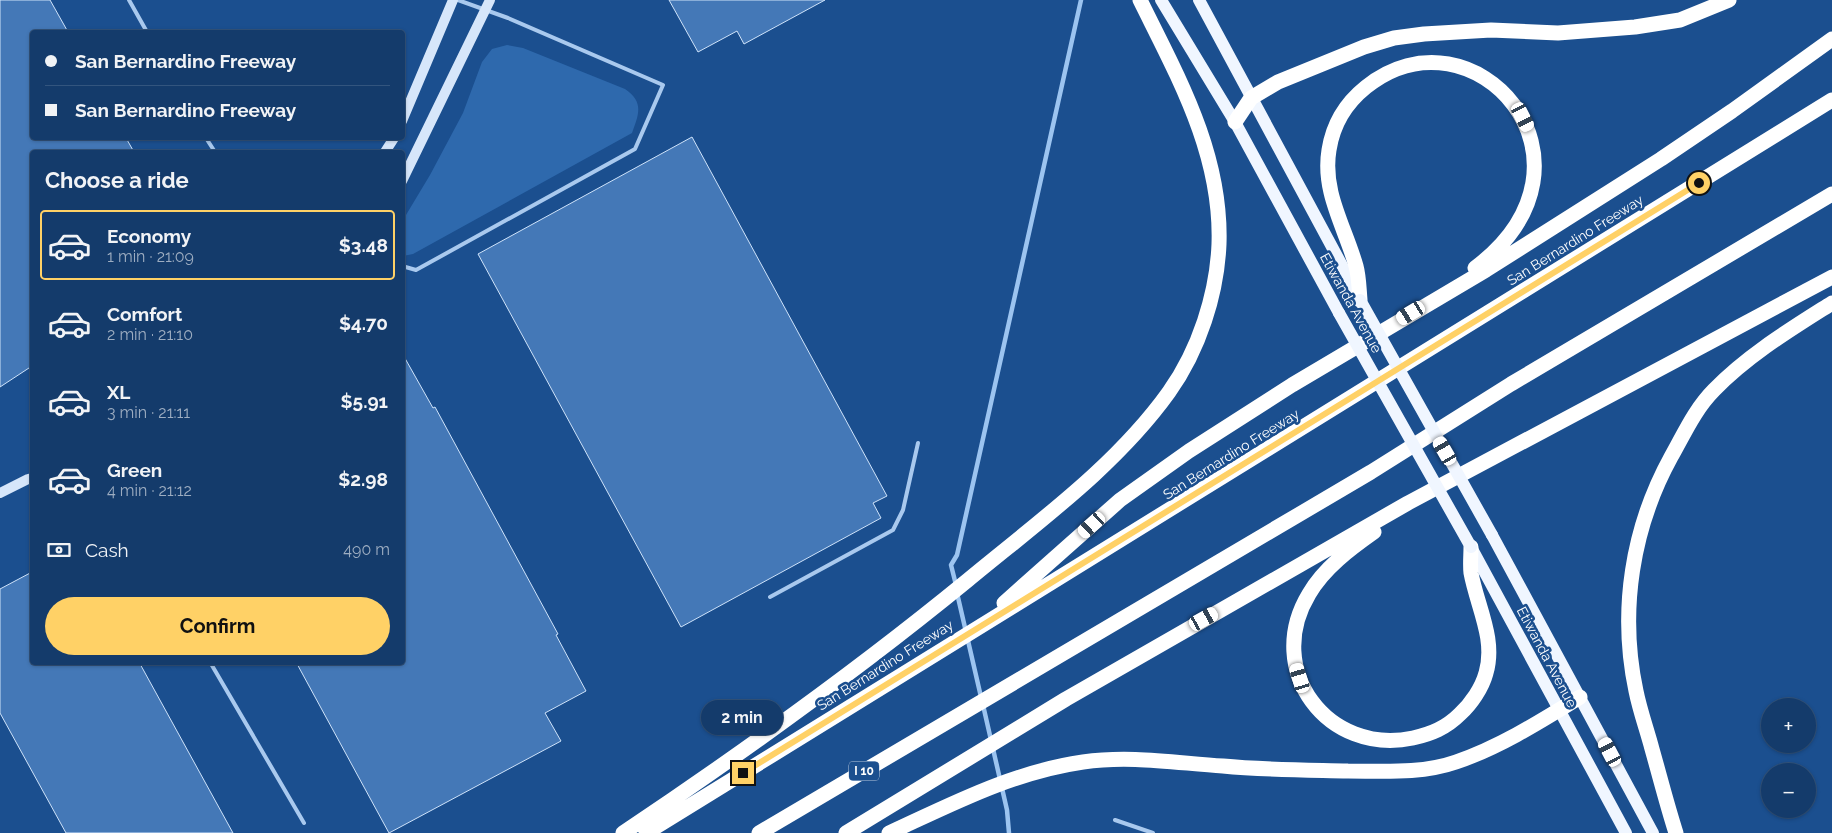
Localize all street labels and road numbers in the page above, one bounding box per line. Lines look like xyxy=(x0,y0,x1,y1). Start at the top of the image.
street label: San Bernardino Freeway xyxy=(1504,191,1646,289)
street label: Etiwanda Avenue xyxy=(1317,250,1385,356)
street label: San Bernardino Freeway xyxy=(1160,405,1302,503)
street label: Etiwanda Avenue xyxy=(1514,604,1580,710)
street label: San Bernardino Freeway xyxy=(814,616,956,714)
road number: I 10 xyxy=(849,761,879,780)

